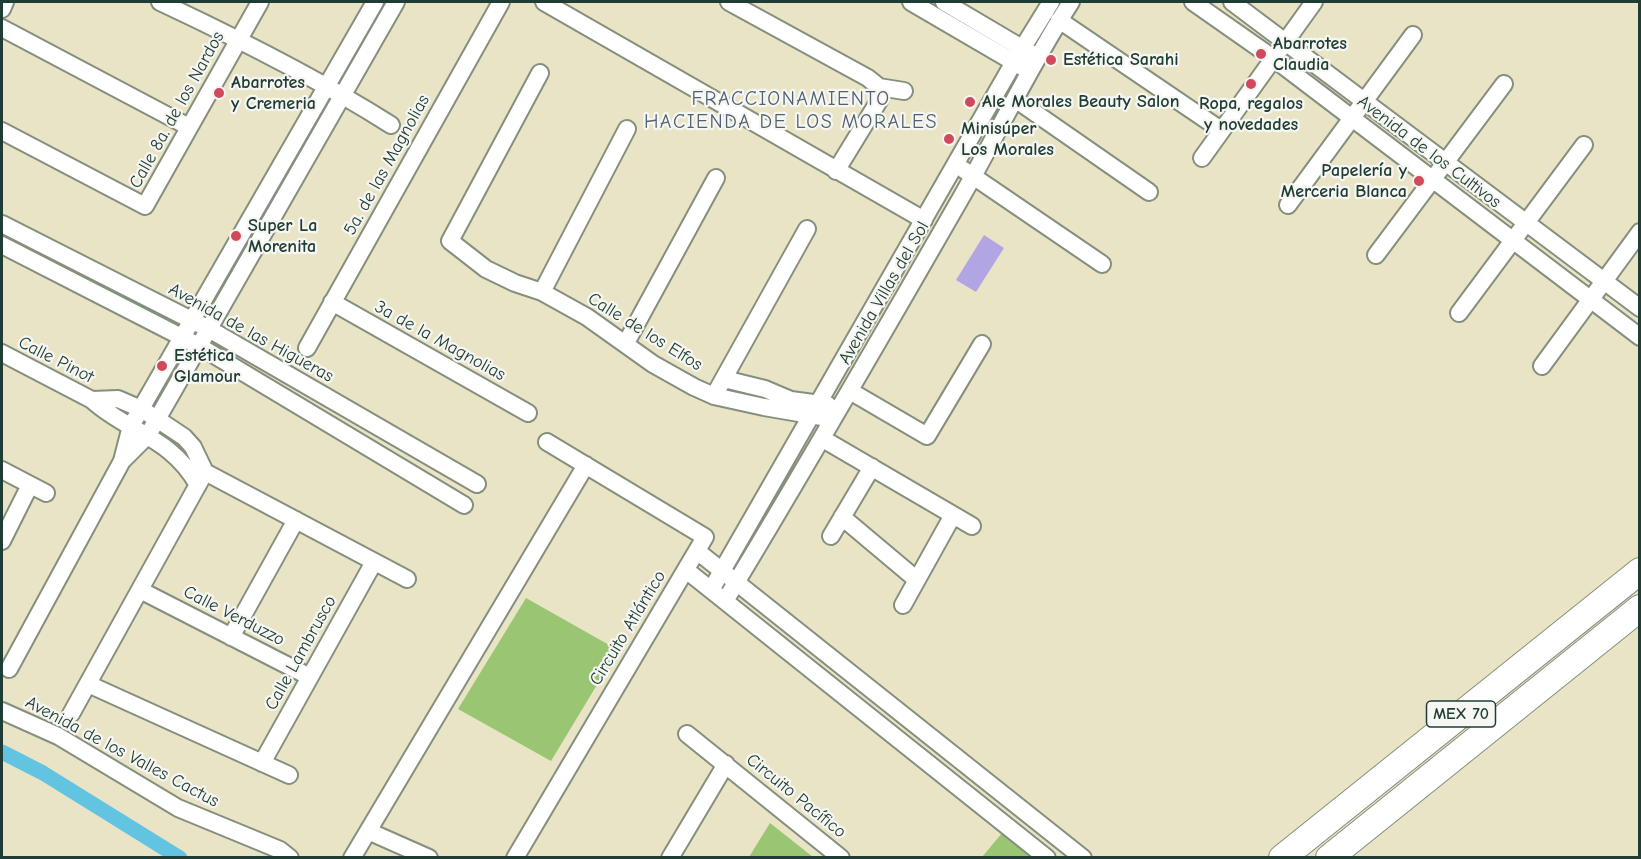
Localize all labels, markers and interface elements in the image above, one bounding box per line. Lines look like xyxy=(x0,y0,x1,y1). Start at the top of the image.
street label: Calle 8a. de los Nardos xyxy=(125,28,229,192)
place label: Abarrotes Claudia xyxy=(1273,33,1347,76)
marker: Abarrotes Claudia xyxy=(1254,47,1268,61)
place label: Estética Sarahi xyxy=(1063,49,1179,71)
marker: Estética Sarahi xyxy=(1044,53,1058,67)
place label: Abarrotes y Cremeria xyxy=(231,72,316,115)
marker: Ropa, regalos y novedades xyxy=(1244,77,1258,91)
marker: Abarrotes y Cremeria xyxy=(212,86,226,100)
district label: FRACCIONAMIENTO HACIENDA DE LOS MORALES xyxy=(644,87,938,134)
street label: 5a. de las Magnolias xyxy=(339,91,435,239)
place label: Ale Morales Beauty Salon xyxy=(982,91,1179,113)
street label: Avenida de los Cultivos xyxy=(1353,91,1505,213)
place label: Ropa, regalos y novedades xyxy=(1199,93,1303,136)
marker: Ale Morales Beauty Salon xyxy=(963,95,977,109)
place label: Minisúper Los Morales xyxy=(961,118,1054,160)
marker: Minisúper Los Morales xyxy=(942,132,956,146)
place label: Papelería y Merceria Blanca xyxy=(1281,160,1407,202)
marker: Papelería y Merceria Blanca xyxy=(1412,174,1426,188)
place label: Super La Morenita xyxy=(248,215,317,258)
street label: Avenida Villas del Sol xyxy=(834,218,934,368)
marker: Super La Morenita xyxy=(229,229,243,243)
street label: Avenida de las Higueras xyxy=(165,279,337,387)
street label: Calle de los Elfos xyxy=(584,288,706,376)
street label: 3a de la Magnolias xyxy=(371,296,509,386)
street label: Calle Pinot xyxy=(15,332,97,388)
place label: Estética Glamour xyxy=(174,345,240,388)
marker: Estética Glamour xyxy=(155,359,169,373)
street label: Circuito Atlántico xyxy=(585,567,671,689)
street label: Calle Verduzzo xyxy=(180,581,288,651)
street label: Calle Lambrusco xyxy=(261,592,341,714)
street label: Avenida de los Valles Cactus xyxy=(22,692,222,812)
road number: MEX 70 xyxy=(1426,701,1496,727)
street label: Circuito Pacífico xyxy=(742,749,850,843)

